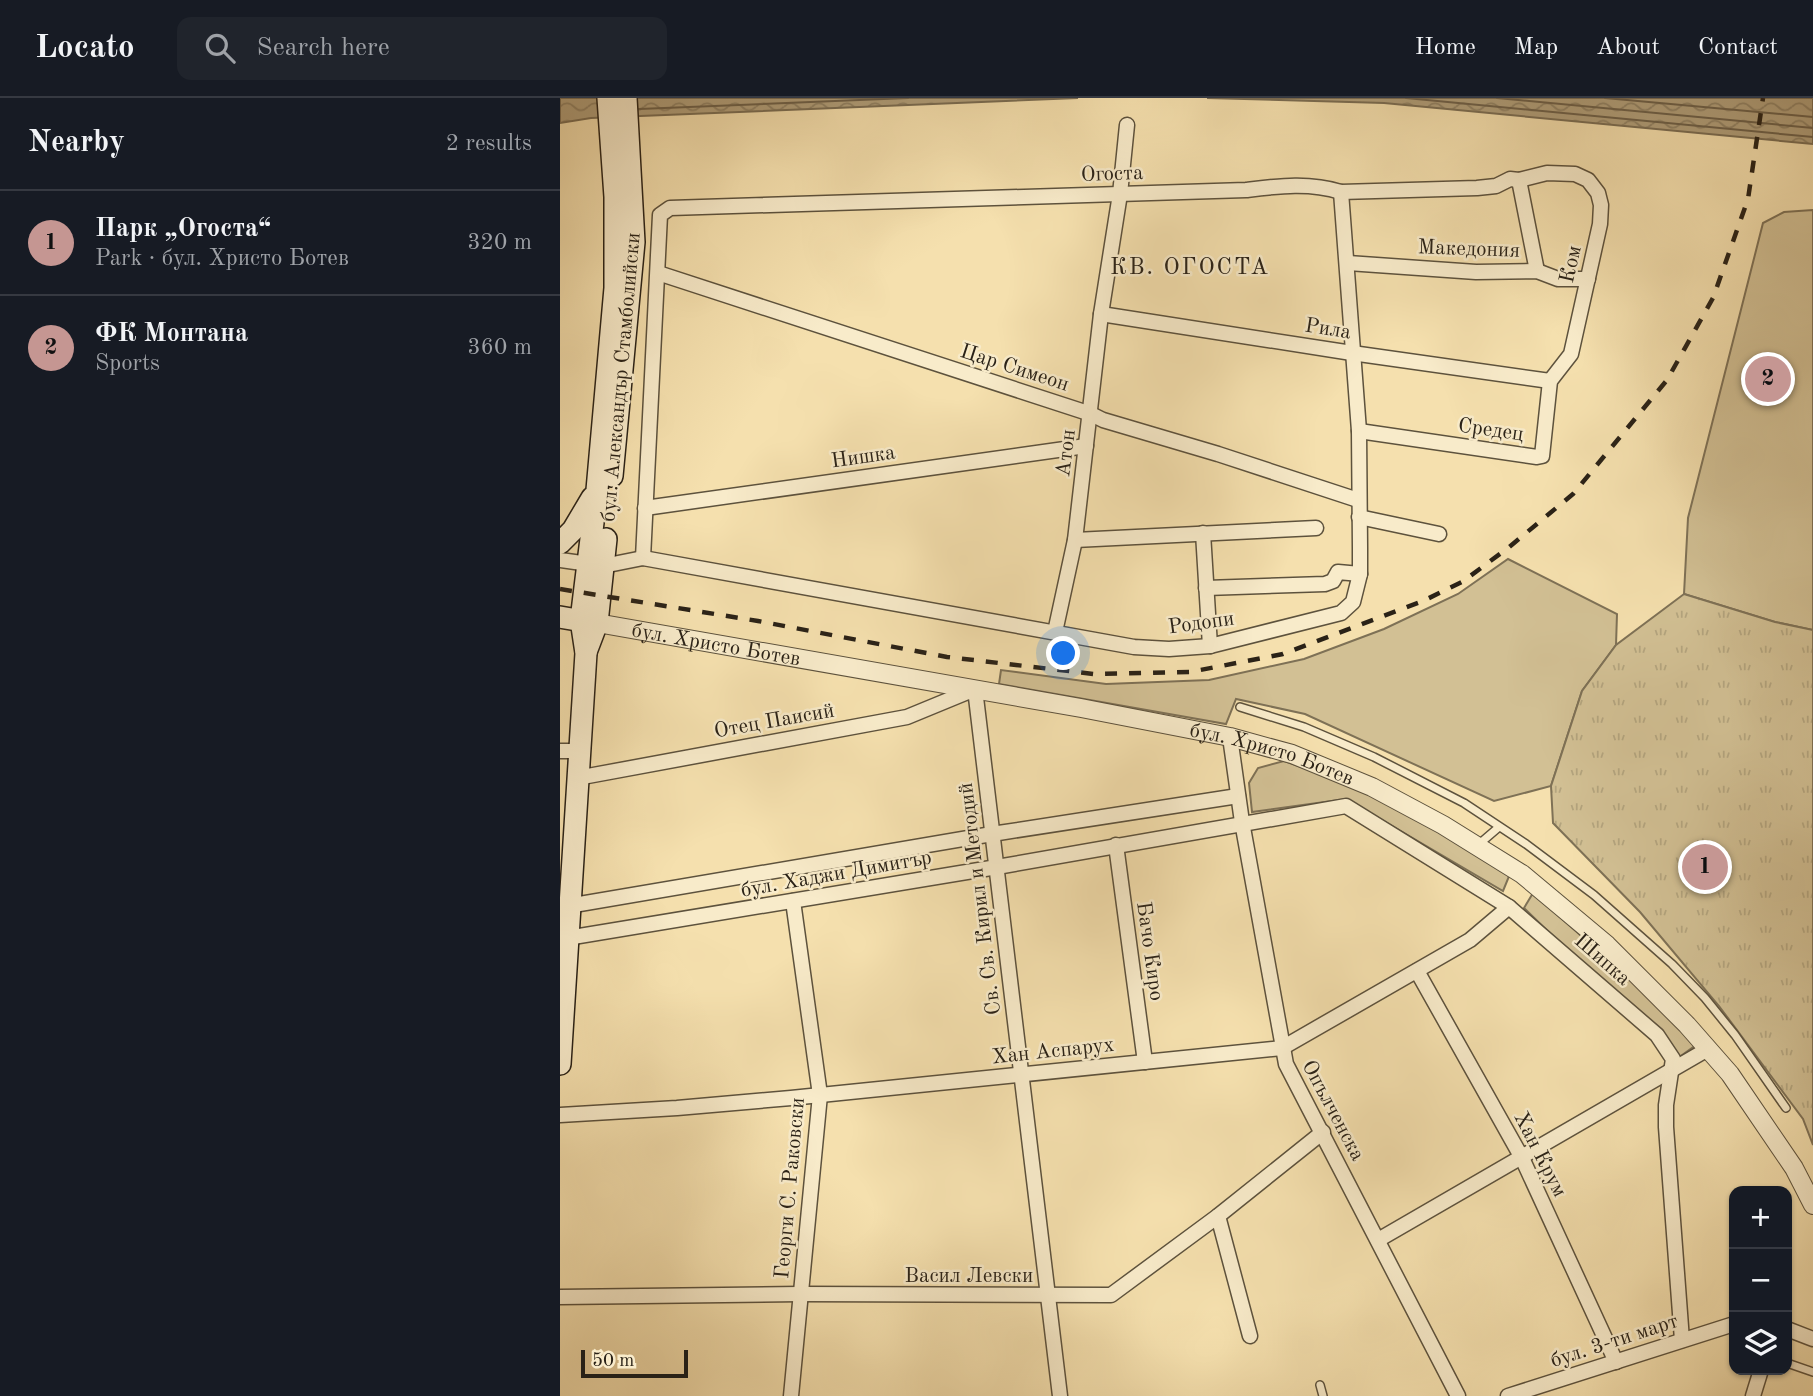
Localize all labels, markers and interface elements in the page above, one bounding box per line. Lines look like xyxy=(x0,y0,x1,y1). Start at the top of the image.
search box xyxy=(177,17,667,80)
icon: search xyxy=(201,29,239,67)
text: Locato xyxy=(35,32,135,65)
text: Search here xyxy=(257,35,390,61)
text: Home xyxy=(1415,36,1476,60)
text: Map xyxy=(1514,36,1558,60)
text: About xyxy=(1596,36,1660,60)
text: Contact xyxy=(1698,36,1778,60)
text: Nearby xyxy=(28,128,125,158)
text: 2 results xyxy=(446,132,532,155)
street label: Огоста xyxy=(1080,163,1144,186)
text: Парк „Огоста“ xyxy=(95,216,271,242)
text: 1 xyxy=(44,231,58,254)
text: 320 m xyxy=(467,231,532,254)
street label: бул. Александър Стамболийски xyxy=(598,232,645,523)
street label: Македония xyxy=(1417,237,1521,262)
street label: Ком xyxy=(1557,244,1586,285)
text: Park · бул. Христо Ботев xyxy=(95,247,349,270)
district label: КВ. ОГОСТА xyxy=(1110,256,1270,279)
street label: Рила xyxy=(1303,315,1352,343)
text: ФК Монтана xyxy=(95,321,248,347)
text: 2 xyxy=(44,336,58,359)
text: 360 m xyxy=(467,336,532,359)
street label: Цар Симеон xyxy=(958,341,1072,396)
text: Sports xyxy=(95,352,160,375)
pin: 2 xyxy=(1745,353,1791,405)
street label: Средец xyxy=(1457,415,1525,446)
street label: Атон xyxy=(1053,428,1080,478)
street label: Нишка xyxy=(830,443,897,472)
street label: Родопи xyxy=(1167,608,1236,639)
street label: бул. Христо Ботев xyxy=(630,620,802,671)
your location xyxy=(1046,636,1080,670)
street label: Отец Паисий xyxy=(713,701,836,742)
street label: бул. Христо Ботев xyxy=(1188,720,1356,790)
street label: Св. Св. Кирил и Методий xyxy=(956,781,1005,1016)
pin: 1 xyxy=(1682,841,1728,893)
street label: бул. Хаджи Димитър xyxy=(739,847,933,902)
street label: Бачо Киро xyxy=(1132,900,1167,1002)
street label: Шипка xyxy=(1570,930,1634,990)
street label: Хан Аспарух xyxy=(991,1035,1115,1068)
street label: Опълченска xyxy=(1297,1057,1368,1165)
street label: Георги С. Раковски xyxy=(772,1097,809,1280)
street label: Хан Крум xyxy=(1509,1109,1570,1201)
map controls xyxy=(1729,1186,1792,1375)
button: + xyxy=(1729,1186,1792,1249)
button: − xyxy=(1729,1249,1792,1312)
street label: Васил Левски xyxy=(905,1266,1033,1287)
street label: бул. 3-ти март xyxy=(1548,1311,1681,1372)
button: layers xyxy=(1729,1312,1792,1375)
scale bar xyxy=(581,1347,688,1379)
text: 50 m xyxy=(592,1352,634,1371)

